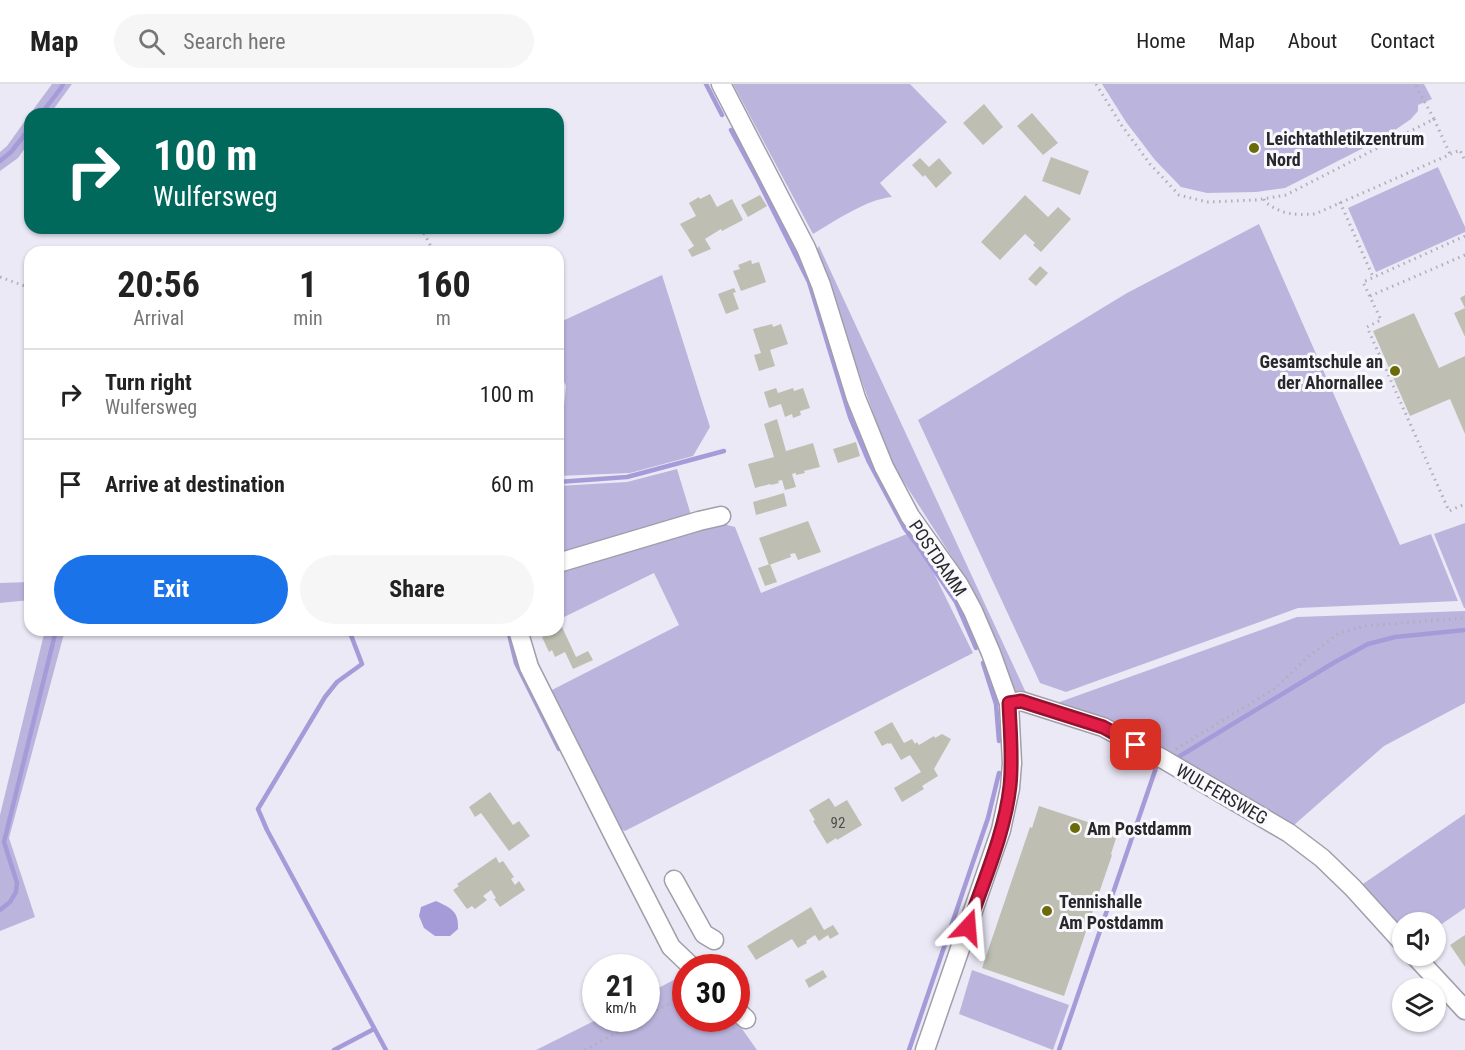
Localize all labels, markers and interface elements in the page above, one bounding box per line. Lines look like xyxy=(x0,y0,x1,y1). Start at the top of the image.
search box xyxy=(114,14,534,68)
text: Map xyxy=(30,25,78,58)
icon: search xyxy=(135,25,168,58)
text: Search here xyxy=(183,29,286,54)
text: Home xyxy=(1136,29,1186,53)
text: Map xyxy=(1219,29,1255,53)
text: About xyxy=(1288,29,1337,53)
text: Contact xyxy=(1370,29,1435,53)
place label: Leichtathletikzentrum Nord xyxy=(1266,128,1424,170)
text: 100 m xyxy=(153,131,258,180)
icon: right xyxy=(54,132,132,210)
marker: Leichtathletikzentrum Nord xyxy=(1247,141,1261,155)
text: Wulfersweg xyxy=(153,181,278,213)
text: 20:56 xyxy=(117,264,200,306)
text: 1 xyxy=(299,264,317,306)
text: 160 xyxy=(416,264,471,306)
text: Arrival xyxy=(133,306,184,330)
text: min xyxy=(293,306,323,330)
text: m xyxy=(436,306,451,330)
place label: Gesamtschule an der Ahornallee xyxy=(1260,351,1383,393)
marker: Gesamtschule an der Ahornallee xyxy=(1388,364,1402,378)
text: Turn right xyxy=(105,370,192,395)
icon: right xyxy=(54,378,87,411)
text: 100 m xyxy=(480,382,534,407)
text: Wulfersweg xyxy=(105,395,197,419)
icon: arrive xyxy=(54,468,87,501)
text: Arrive at destination xyxy=(105,472,285,497)
text: 60 m xyxy=(491,472,534,497)
street label: POSTDAMM xyxy=(905,516,971,600)
button: Exit xyxy=(54,555,288,624)
button: Share xyxy=(300,555,534,624)
pin xyxy=(1110,719,1161,770)
icon: arrive xyxy=(1119,728,1152,761)
street label: WULFERSWEG xyxy=(1173,759,1271,829)
house number: 92 xyxy=(831,814,845,832)
place label: Am Postdamm xyxy=(1087,818,1192,839)
marker: Am Postdamm xyxy=(1068,821,1082,835)
place label: Tennishalle Am Postdamm xyxy=(1059,891,1164,933)
position arrow xyxy=(936,895,1000,959)
marker: Tennishalle Am Postdamm xyxy=(1040,904,1054,918)
map controls xyxy=(1392,912,1446,1032)
button: sound xyxy=(1392,912,1446,966)
speed limit sign: 30 xyxy=(672,954,750,1032)
text: 21 xyxy=(606,968,636,1003)
button: layers xyxy=(1392,978,1446,1032)
text: km/h xyxy=(606,999,636,1017)

